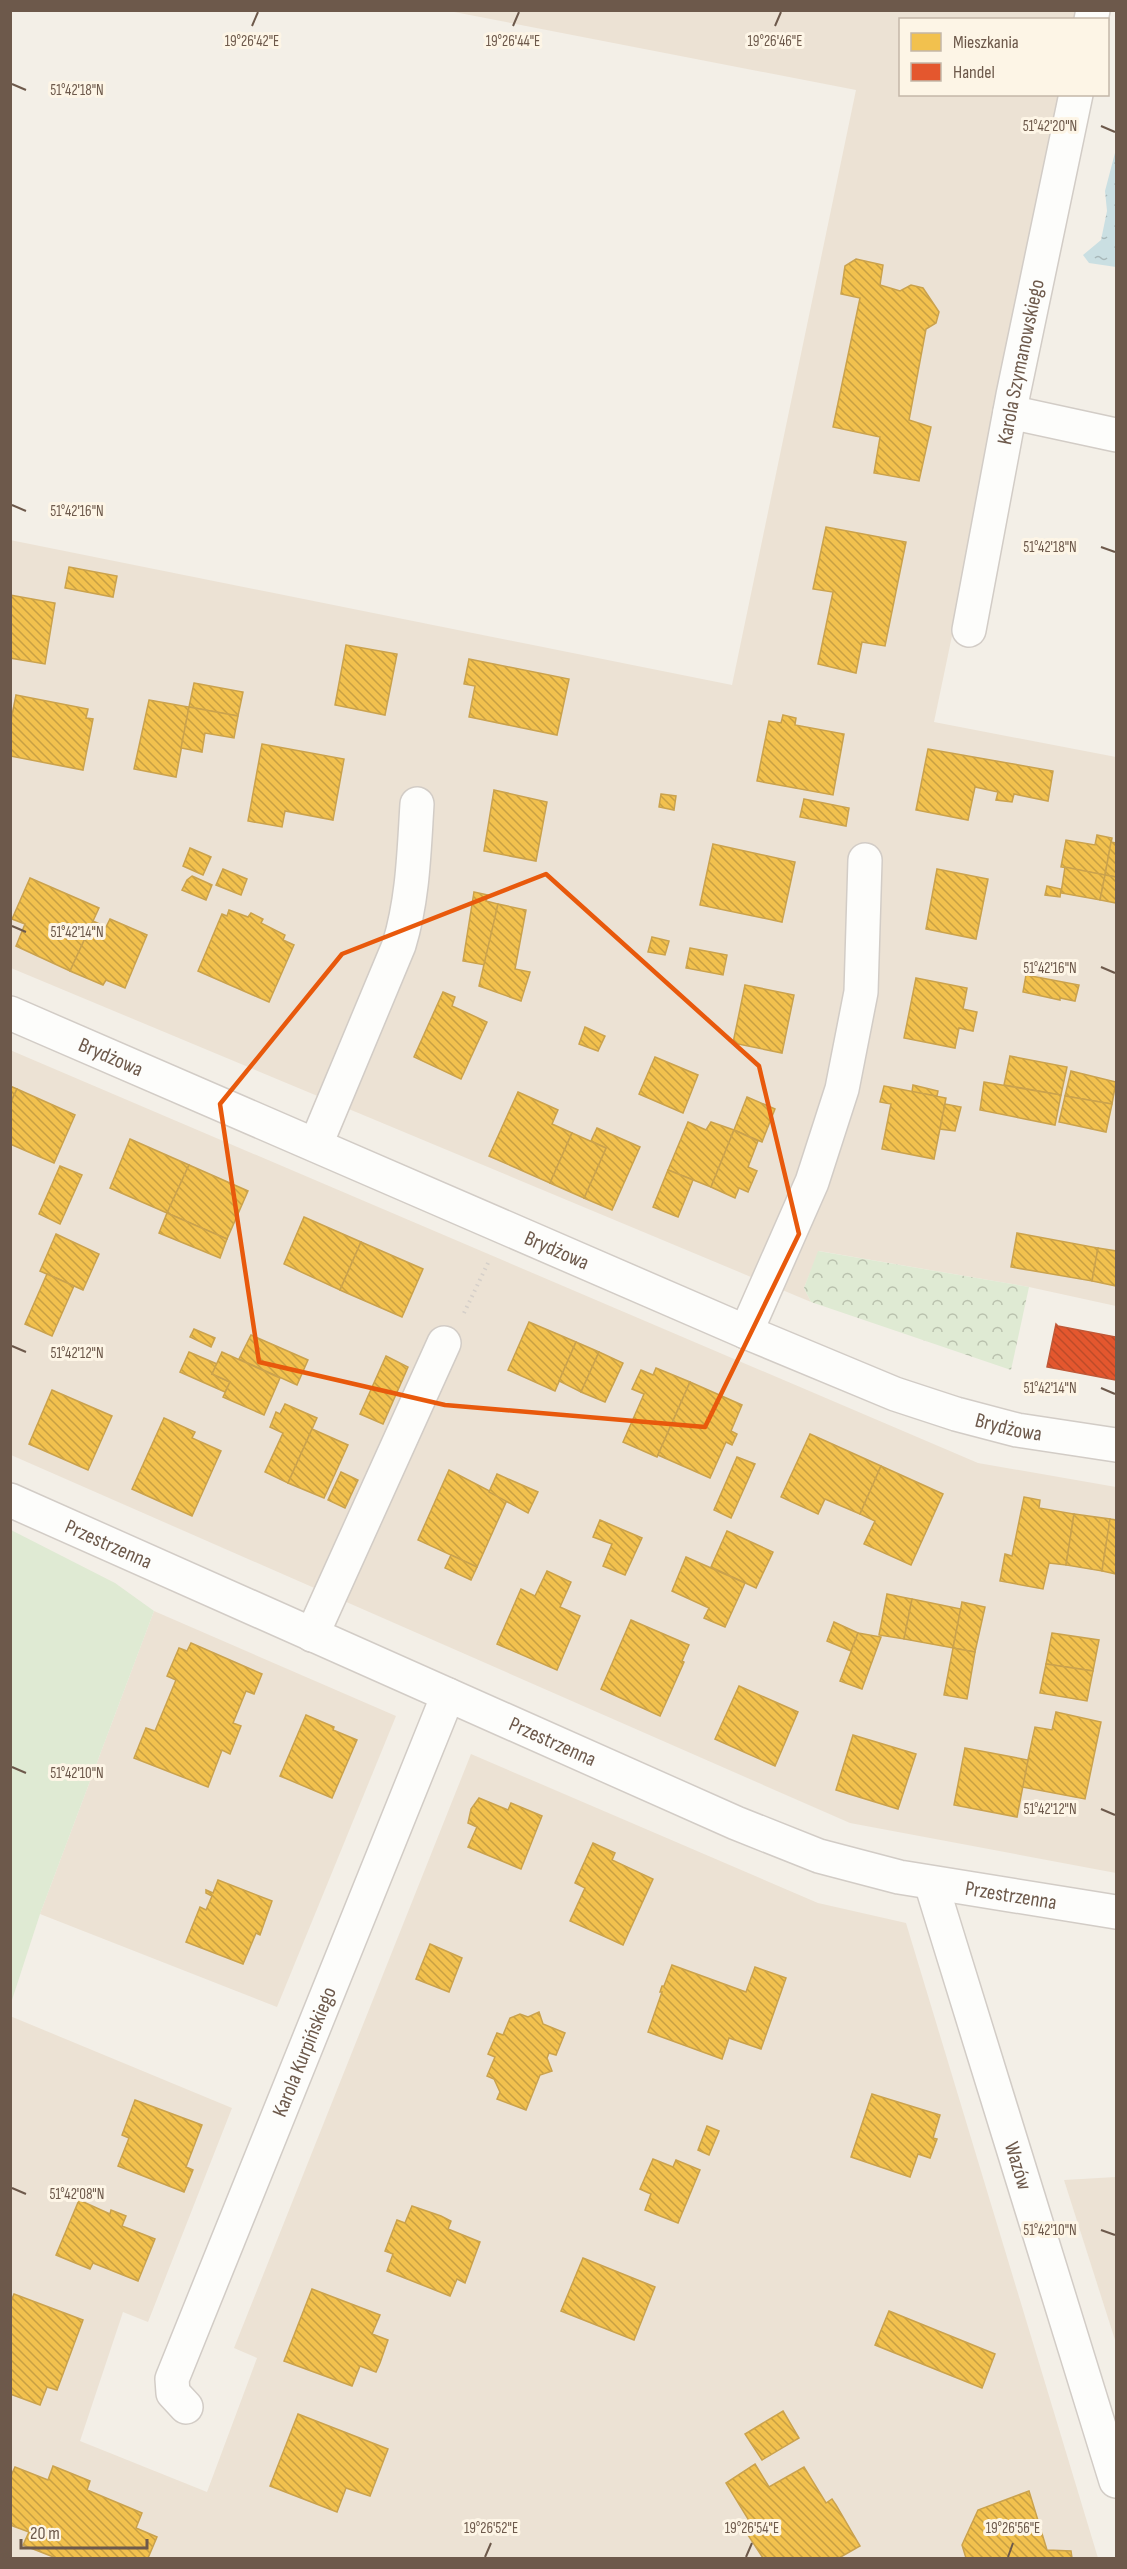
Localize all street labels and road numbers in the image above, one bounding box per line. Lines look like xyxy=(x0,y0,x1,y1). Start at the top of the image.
street label: Karola Szymanowskiego xyxy=(992,277,1049,446)
street label: Brydżowa xyxy=(75,1032,147,1082)
street label: Brydżowa xyxy=(521,1225,593,1275)
street label: Brydżowa xyxy=(973,1407,1044,1446)
street label: Przestrzenna xyxy=(61,1514,156,1574)
street label: Przestrzenna xyxy=(505,1711,600,1772)
street label: Przestrzenna xyxy=(963,1875,1059,1915)
street label: Karola Kurpińskiego xyxy=(267,1983,341,2120)
street label: Wazów xyxy=(999,2139,1038,2193)

